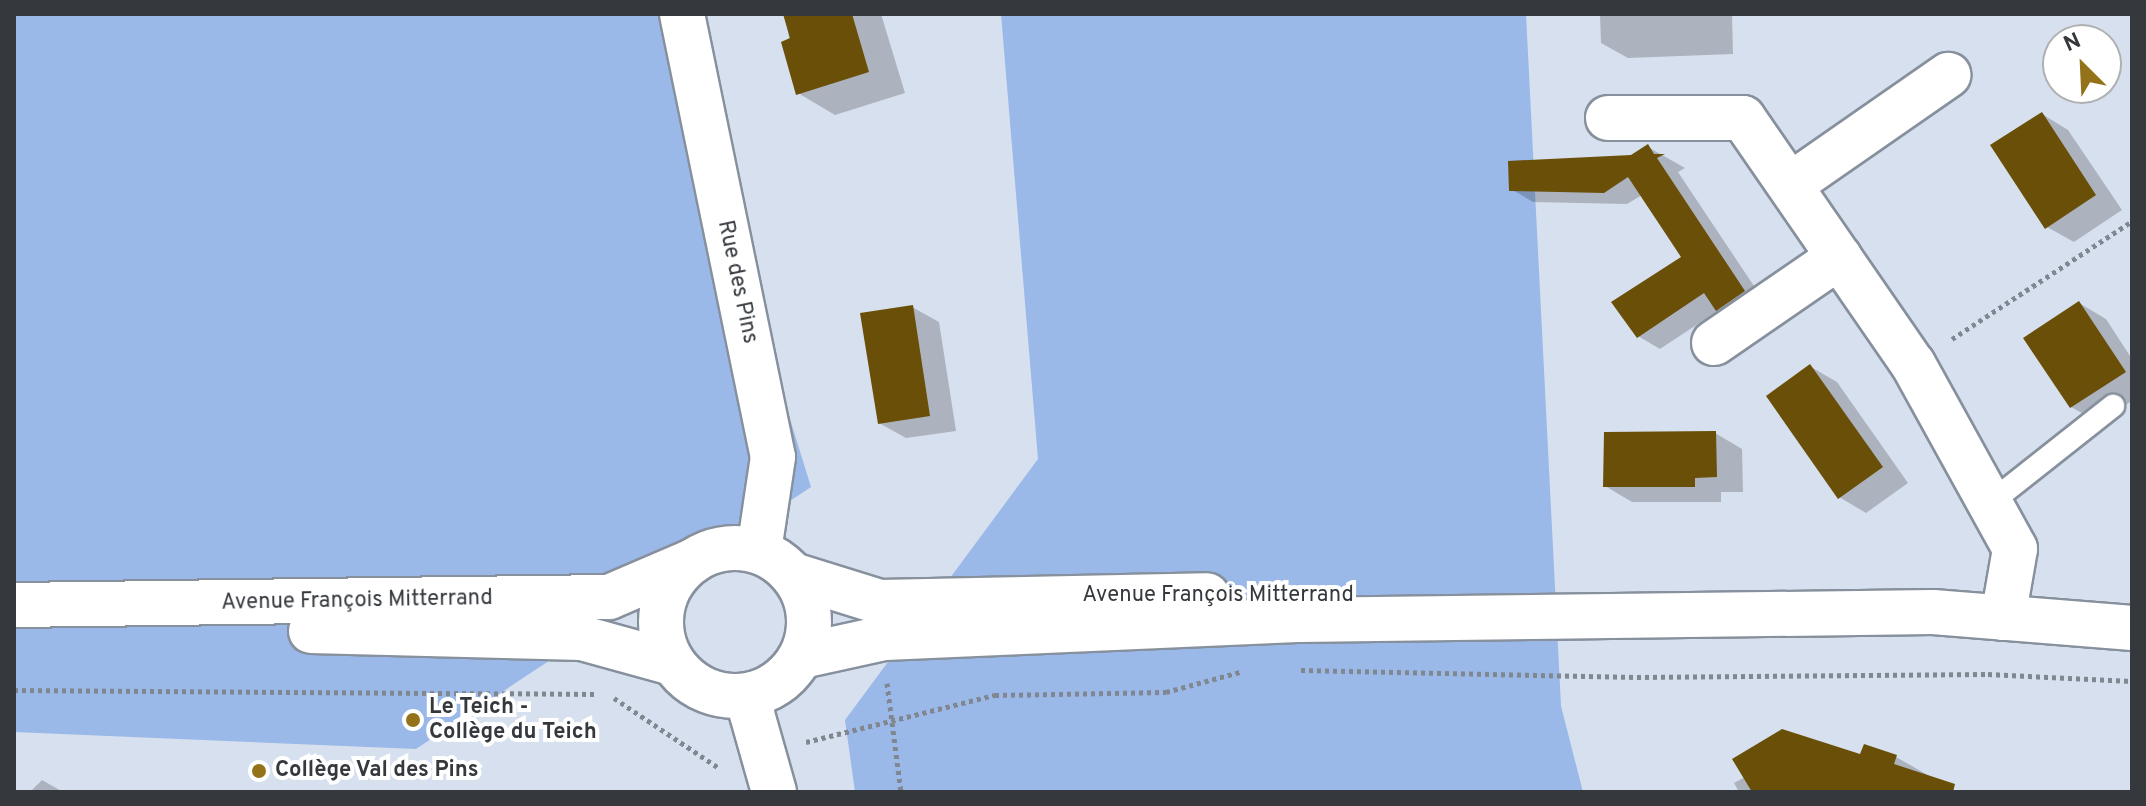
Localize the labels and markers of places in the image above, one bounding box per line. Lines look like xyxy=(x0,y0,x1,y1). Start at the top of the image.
place label: Le Teich - Collège du Teich xyxy=(429,694,597,746)
marker: Le Teich - Collège du Teich xyxy=(404,711,422,729)
place label: Collège Val des Pins xyxy=(275,758,479,784)
marker: Collège Val des Pins xyxy=(250,762,268,780)

